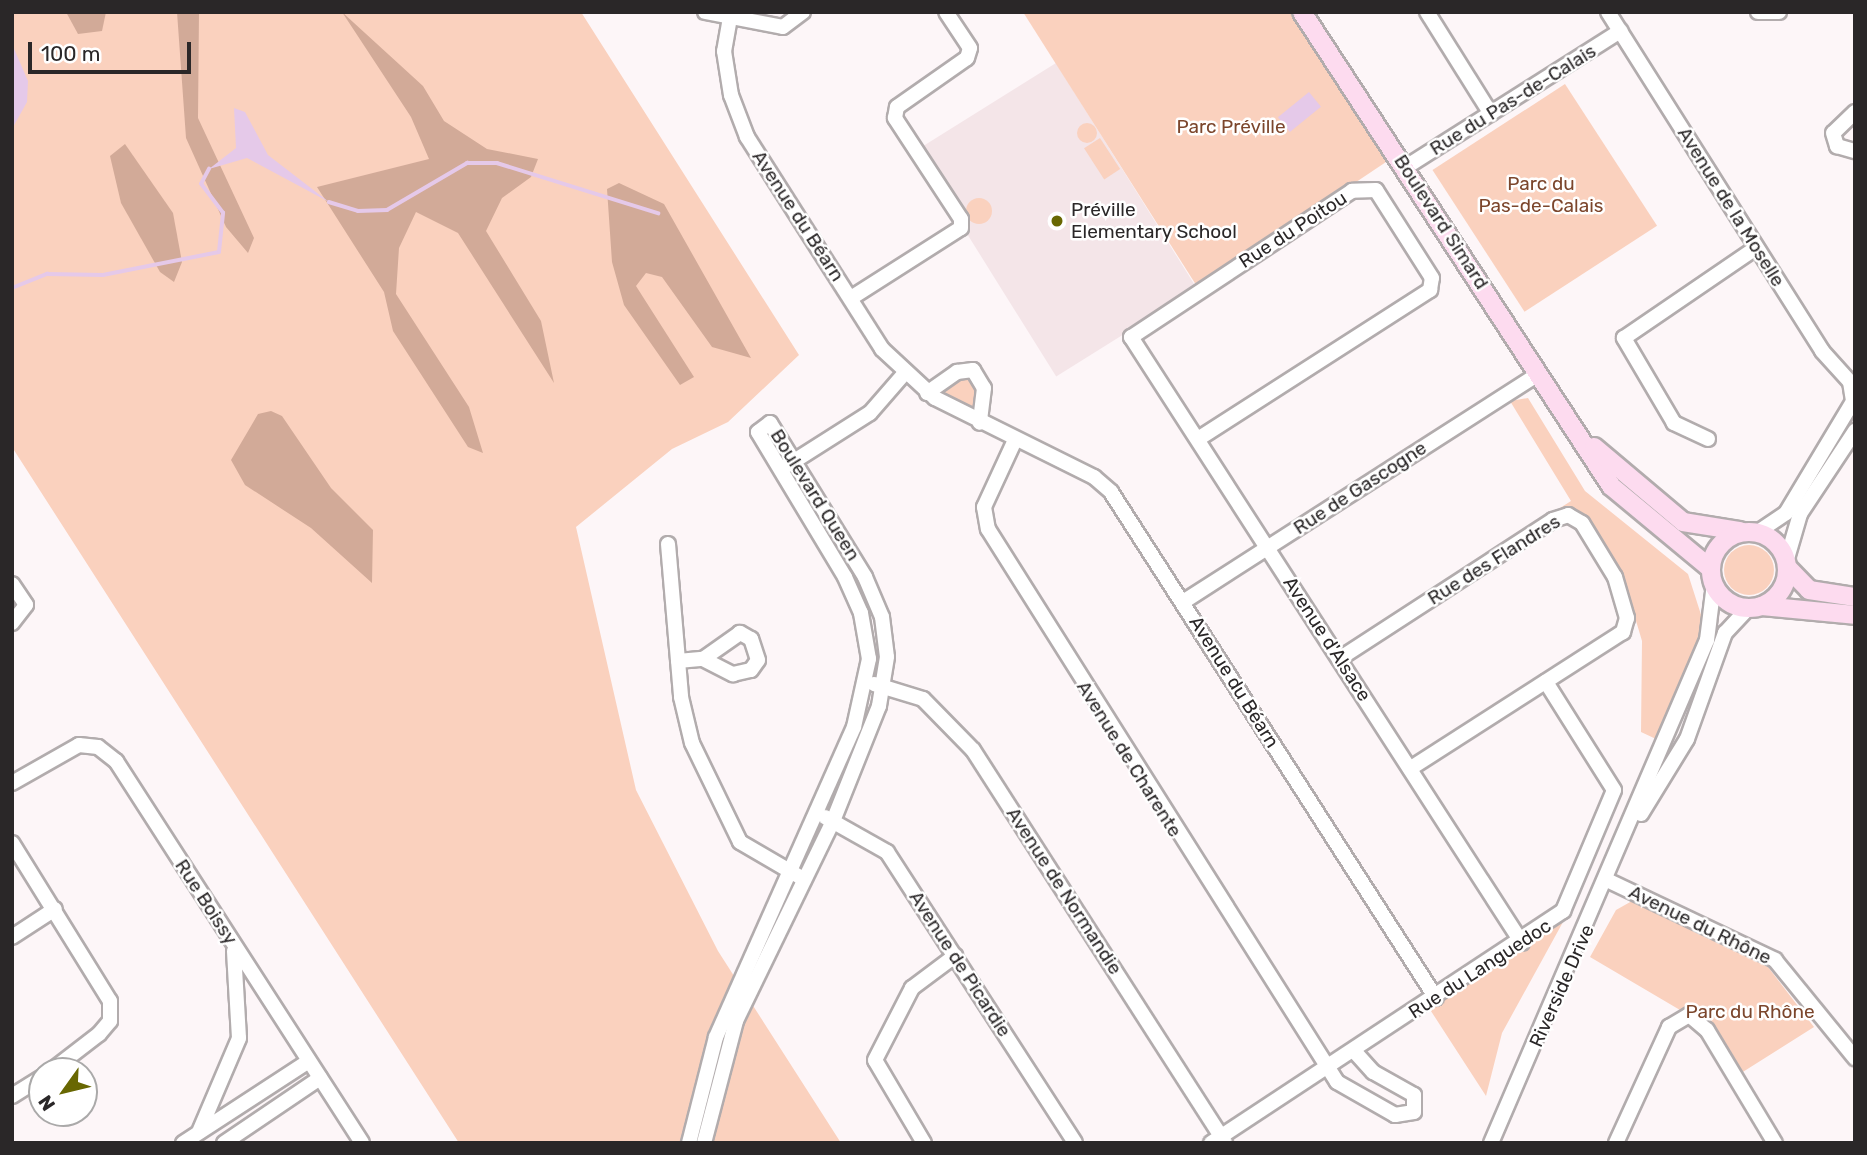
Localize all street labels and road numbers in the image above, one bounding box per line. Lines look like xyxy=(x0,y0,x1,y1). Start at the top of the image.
street label: Rue du Pas-de-Calais xyxy=(1426,40,1600,160)
street label: Avenue de la Moselle xyxy=(1673,123,1789,291)
street label: Avenue du Béarn xyxy=(747,146,849,286)
street label: Boulevard Simard xyxy=(1389,151,1493,293)
street label: Rue du Poitou xyxy=(1235,187,1351,273)
street label: Boulevard Queen xyxy=(765,425,865,565)
street label: Rue de Gascogne xyxy=(1289,437,1431,539)
street label: Rue des Flandres xyxy=(1424,510,1564,610)
street label: Avenue d'Alsace xyxy=(1278,572,1376,706)
street label: Avenue du Béarn xyxy=(1184,612,1284,752)
street label: Avenue de Charente xyxy=(1072,677,1186,841)
street label: Avenue de Normandie xyxy=(1001,803,1127,979)
street label: Rue Boissy xyxy=(170,855,242,949)
street label: Avenue du Rhône xyxy=(1625,881,1775,969)
street label: Avenue de Picardie xyxy=(904,887,1016,1041)
street label: Rue du Languedoc xyxy=(1404,914,1556,1024)
street label: Riverside Drive xyxy=(1525,921,1599,1051)

